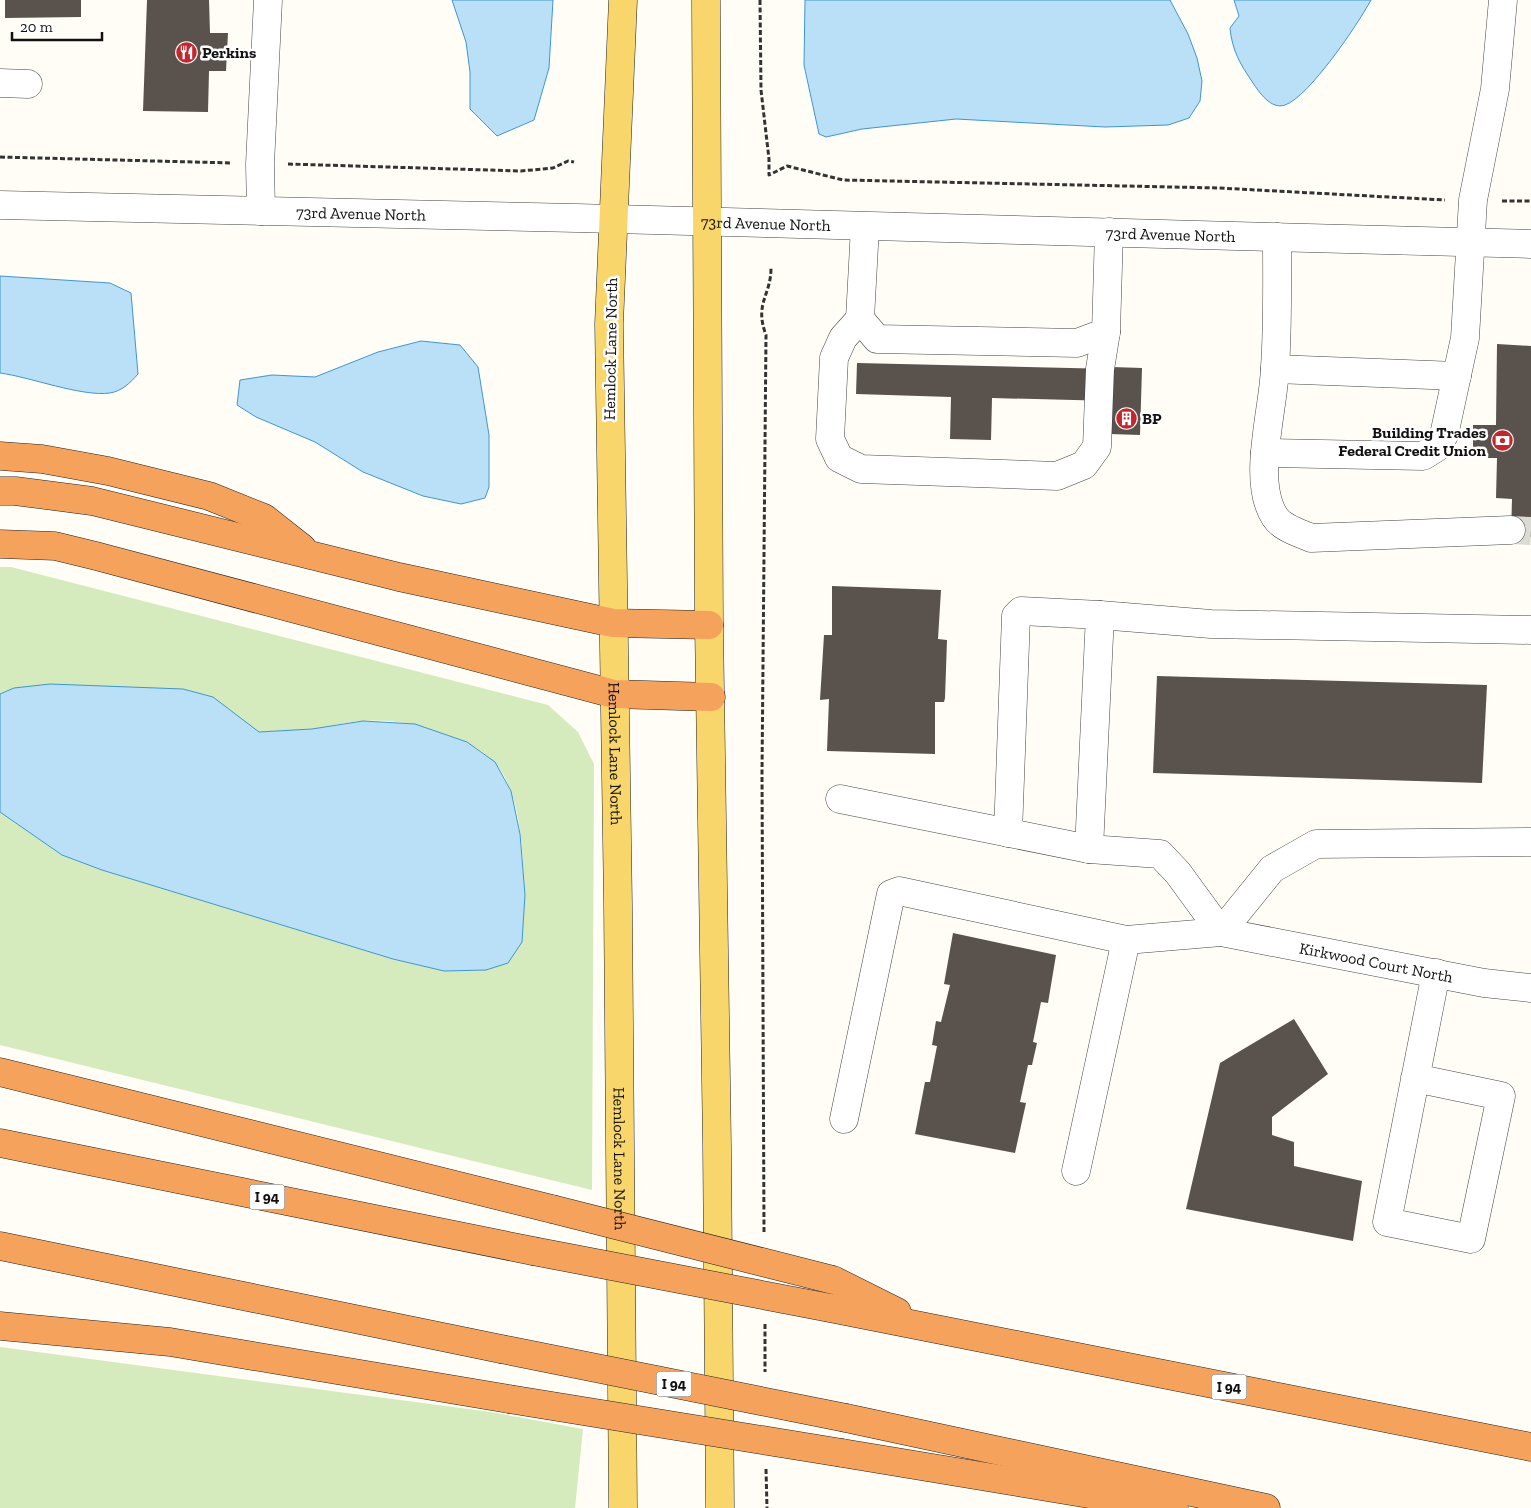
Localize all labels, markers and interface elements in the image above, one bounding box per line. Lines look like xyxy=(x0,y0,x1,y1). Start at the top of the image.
scale bar xyxy=(12,10,102,42)
text: 20 m xyxy=(20,18,53,36)
restaurant icon: Perkins xyxy=(174,40,198,64)
place label: Perkins xyxy=(202,43,256,62)
street label: 73rd Avenue North xyxy=(296,203,426,225)
street label: 73rd Avenue North xyxy=(701,212,831,235)
street label: 73rd Avenue North xyxy=(1106,223,1236,246)
street label: Hemlock Lane North xyxy=(600,277,621,421)
building icon: BP xyxy=(1114,406,1138,430)
place label: BP xyxy=(1142,409,1162,428)
place label: Building Trades Federal Credit Union xyxy=(1338,423,1487,460)
bank icon: Building Trades Federal Credit Union xyxy=(1490,429,1514,453)
street label: Hemlock Lane North xyxy=(605,682,626,825)
street label: Kirkwood Court North xyxy=(1298,938,1454,987)
street label: Hemlock Lane North xyxy=(610,1087,630,1230)
road number: I 94 xyxy=(250,1184,284,1210)
road number: I 94 xyxy=(656,1372,692,1396)
road number: I 94 xyxy=(1212,1374,1246,1400)

